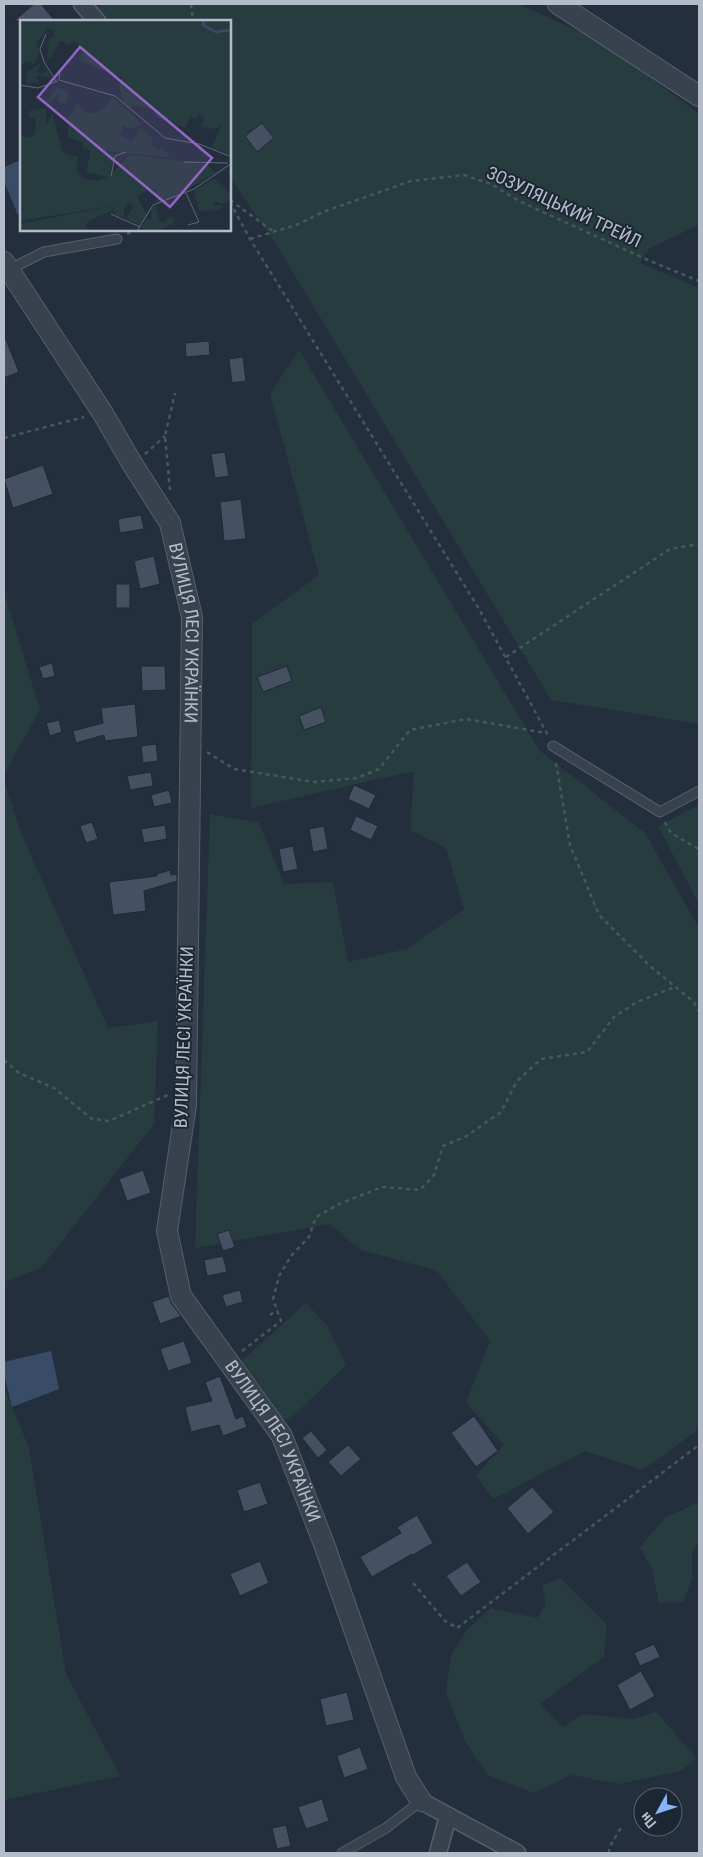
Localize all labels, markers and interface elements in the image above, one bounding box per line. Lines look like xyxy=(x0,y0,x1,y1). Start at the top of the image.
inset map xyxy=(20,20,231,231)
street label: ЗОЗУЛЯЦЬКИЙ ТРЕЙЛ xyxy=(484,162,645,252)
street label: ВУЛИЦЯ ЛЕСІ УКРАЇНКИ xyxy=(165,541,203,723)
street label: ВУЛИЦЯ ЛЕСІ УКРАЇНКИ xyxy=(170,946,197,1128)
street label: ВУЛИЦЯ ЛЕСІ УКРАЇНКИ xyxy=(221,1356,325,1525)
north arrow xyxy=(633,1787,683,1837)
text: Пн xyxy=(637,1809,659,1831)

